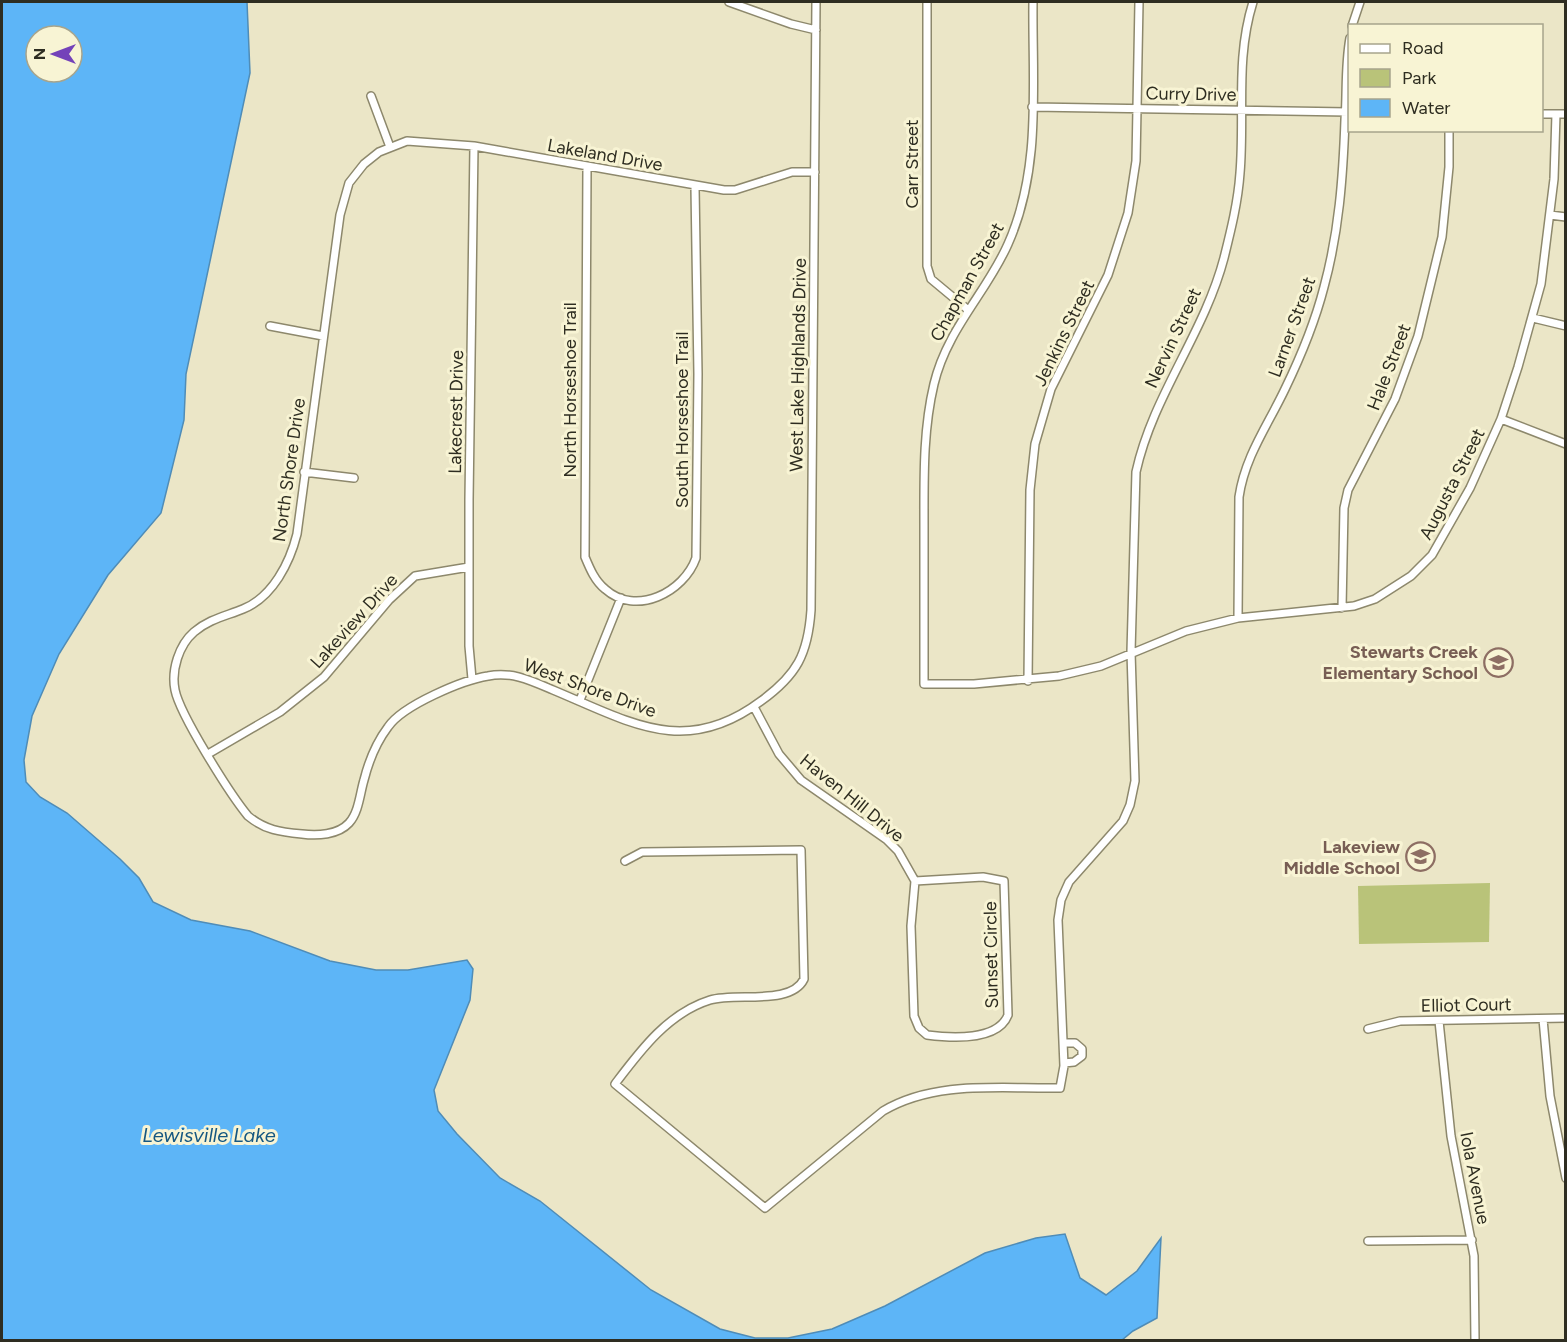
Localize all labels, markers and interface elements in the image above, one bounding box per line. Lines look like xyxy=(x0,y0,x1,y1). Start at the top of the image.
north arrow xyxy=(24,24,84,84)
legend xyxy=(1348,24,1543,132)
text: Road xyxy=(1402,37,1443,59)
text: N xyxy=(30,48,49,60)
text: Park xyxy=(1402,67,1437,89)
street label: Curry Drive xyxy=(1145,82,1237,106)
text: Water xyxy=(1402,97,1450,119)
street label: Carr Street xyxy=(901,119,923,209)
street label: Lakeland Drive xyxy=(546,134,665,176)
street label: Chapman Street xyxy=(925,219,1009,345)
street label: West Lake Highlands Drive xyxy=(785,258,811,472)
street label: Larner Street xyxy=(1264,274,1320,380)
street label: Jenkins Street xyxy=(1029,276,1099,390)
street label: Nervin Street xyxy=(1140,284,1206,392)
street label: North Horseshoe Trail xyxy=(559,302,581,478)
street label: Hale Street xyxy=(1362,320,1416,414)
street label: South Horseshoe Trail xyxy=(671,332,693,508)
street label: Lakecrest Drive xyxy=(444,350,468,474)
street label: North Shore Drive xyxy=(268,396,310,543)
street label: Augusta Street xyxy=(1415,424,1490,543)
street label: Lakeview Drive xyxy=(306,569,402,673)
place label: Stewarts Creek Elementary School xyxy=(1323,641,1478,684)
school or university icon: Stewarts Creek Elementary School xyxy=(1483,646,1515,678)
street label: West Shore Drive xyxy=(521,654,659,722)
street label: Haven Hill Drive xyxy=(795,749,909,847)
place label: Lakeview Middle School xyxy=(1283,836,1400,879)
school or university icon: Lakeview Middle School xyxy=(1405,841,1437,873)
street label: Sunset Circle xyxy=(979,901,1003,1009)
street label: Elliot Court xyxy=(1420,993,1512,1017)
water label: Lewisville Lake xyxy=(142,1123,276,1147)
street label: Iola Avenue xyxy=(1455,1130,1495,1226)

